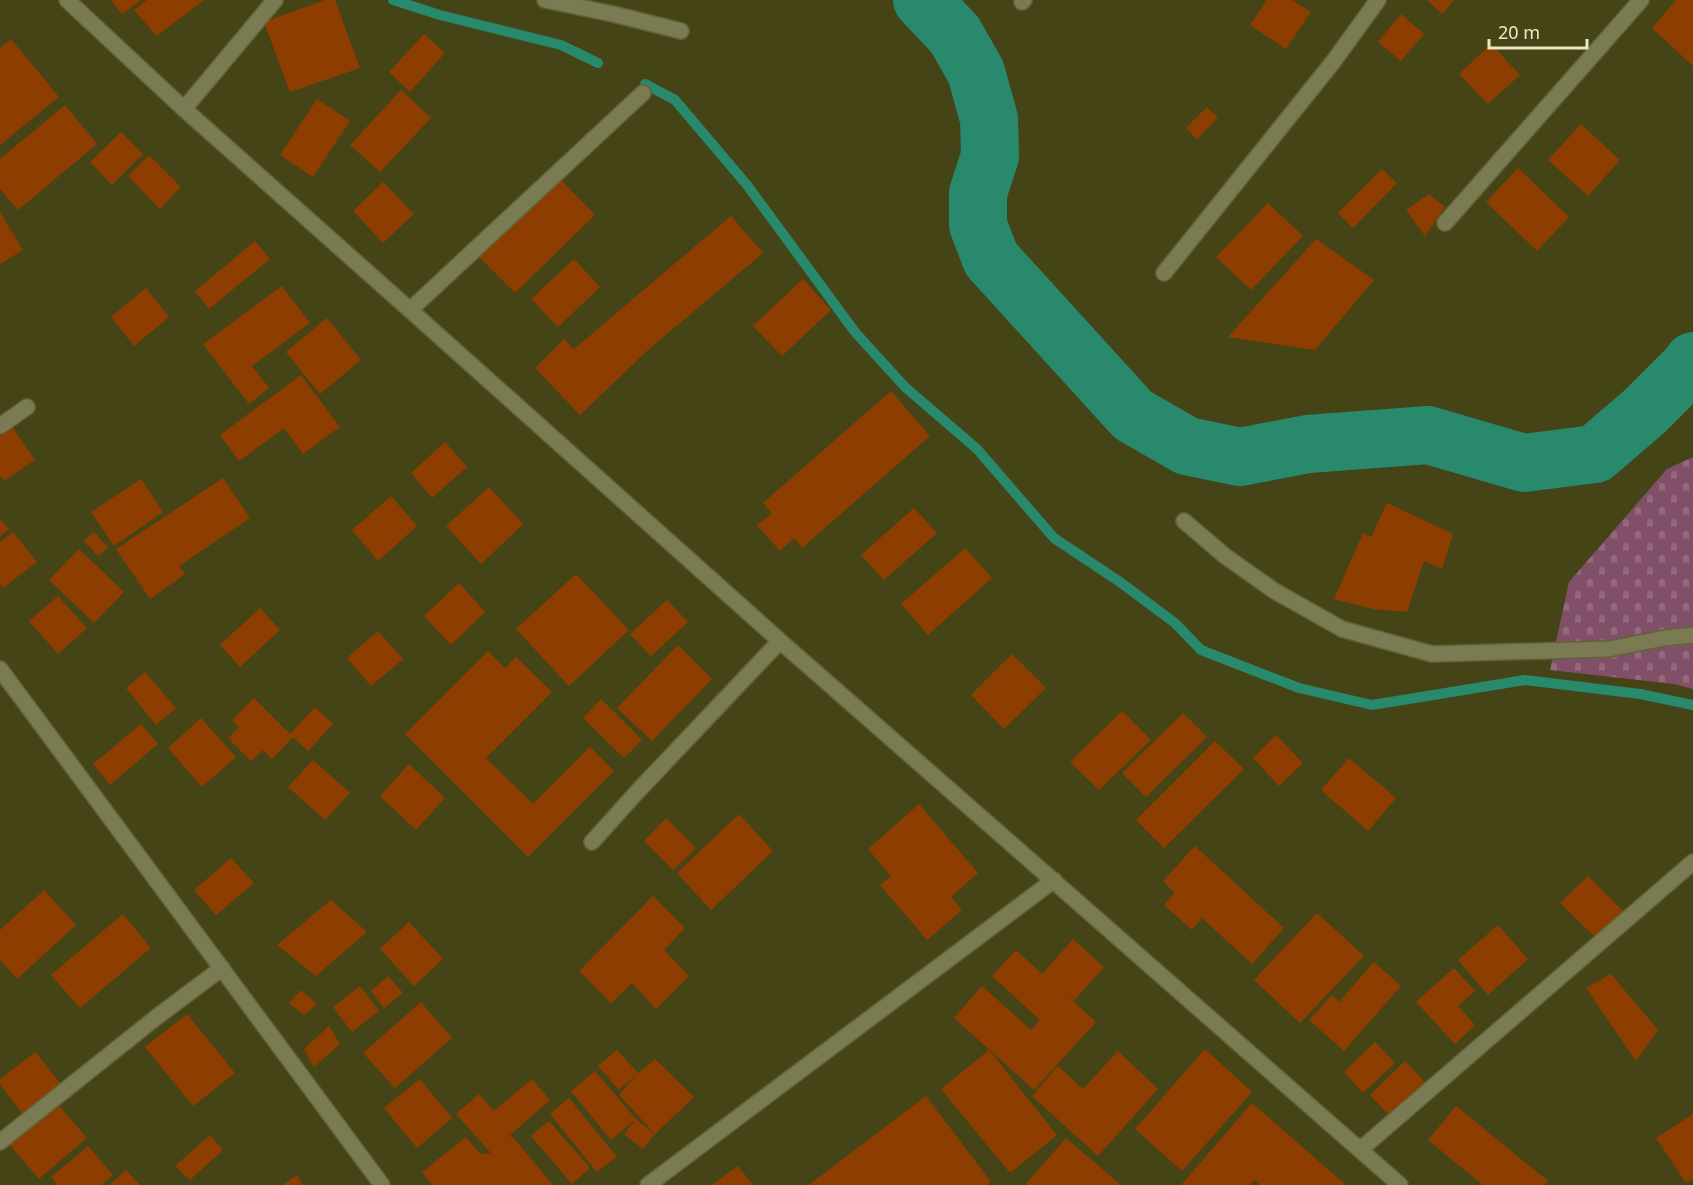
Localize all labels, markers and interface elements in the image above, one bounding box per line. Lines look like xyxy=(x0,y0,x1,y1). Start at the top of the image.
scale bar xyxy=(1489,12,1586,50)
text: 20 m xyxy=(1498,20,1540,44)

